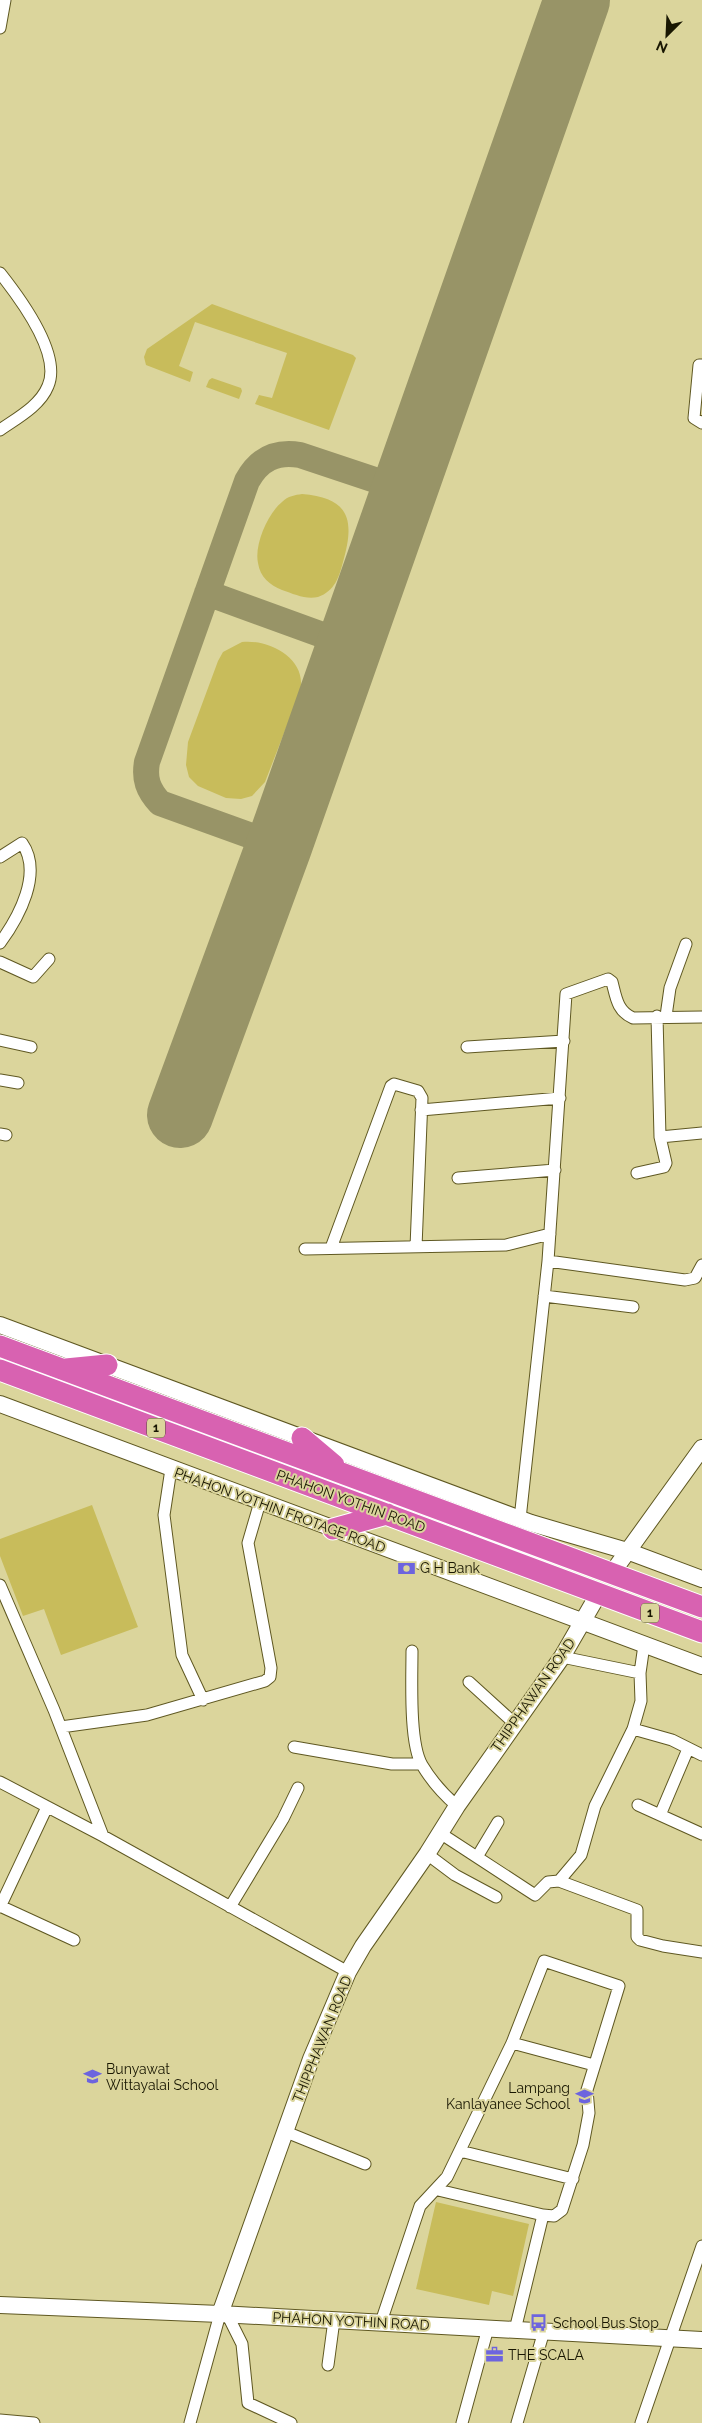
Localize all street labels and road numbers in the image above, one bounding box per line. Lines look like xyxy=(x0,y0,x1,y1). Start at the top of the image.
road number: 1 xyxy=(147,1419,165,1438)
street label: PHAHON YOTHIN FROTAGE ROAD xyxy=(172,1464,388,1556)
street label: PHAHON YOTHIN ROAD xyxy=(274,1467,428,1535)
road number: 1 xyxy=(641,1604,659,1622)
street label: THIPPHAWAN ROAD xyxy=(488,1635,578,1755)
street label: THIPPHAWAN ROAD xyxy=(289,1973,355,2105)
street label: PHAHON YOTHIN ROAD xyxy=(272,2309,430,2333)

